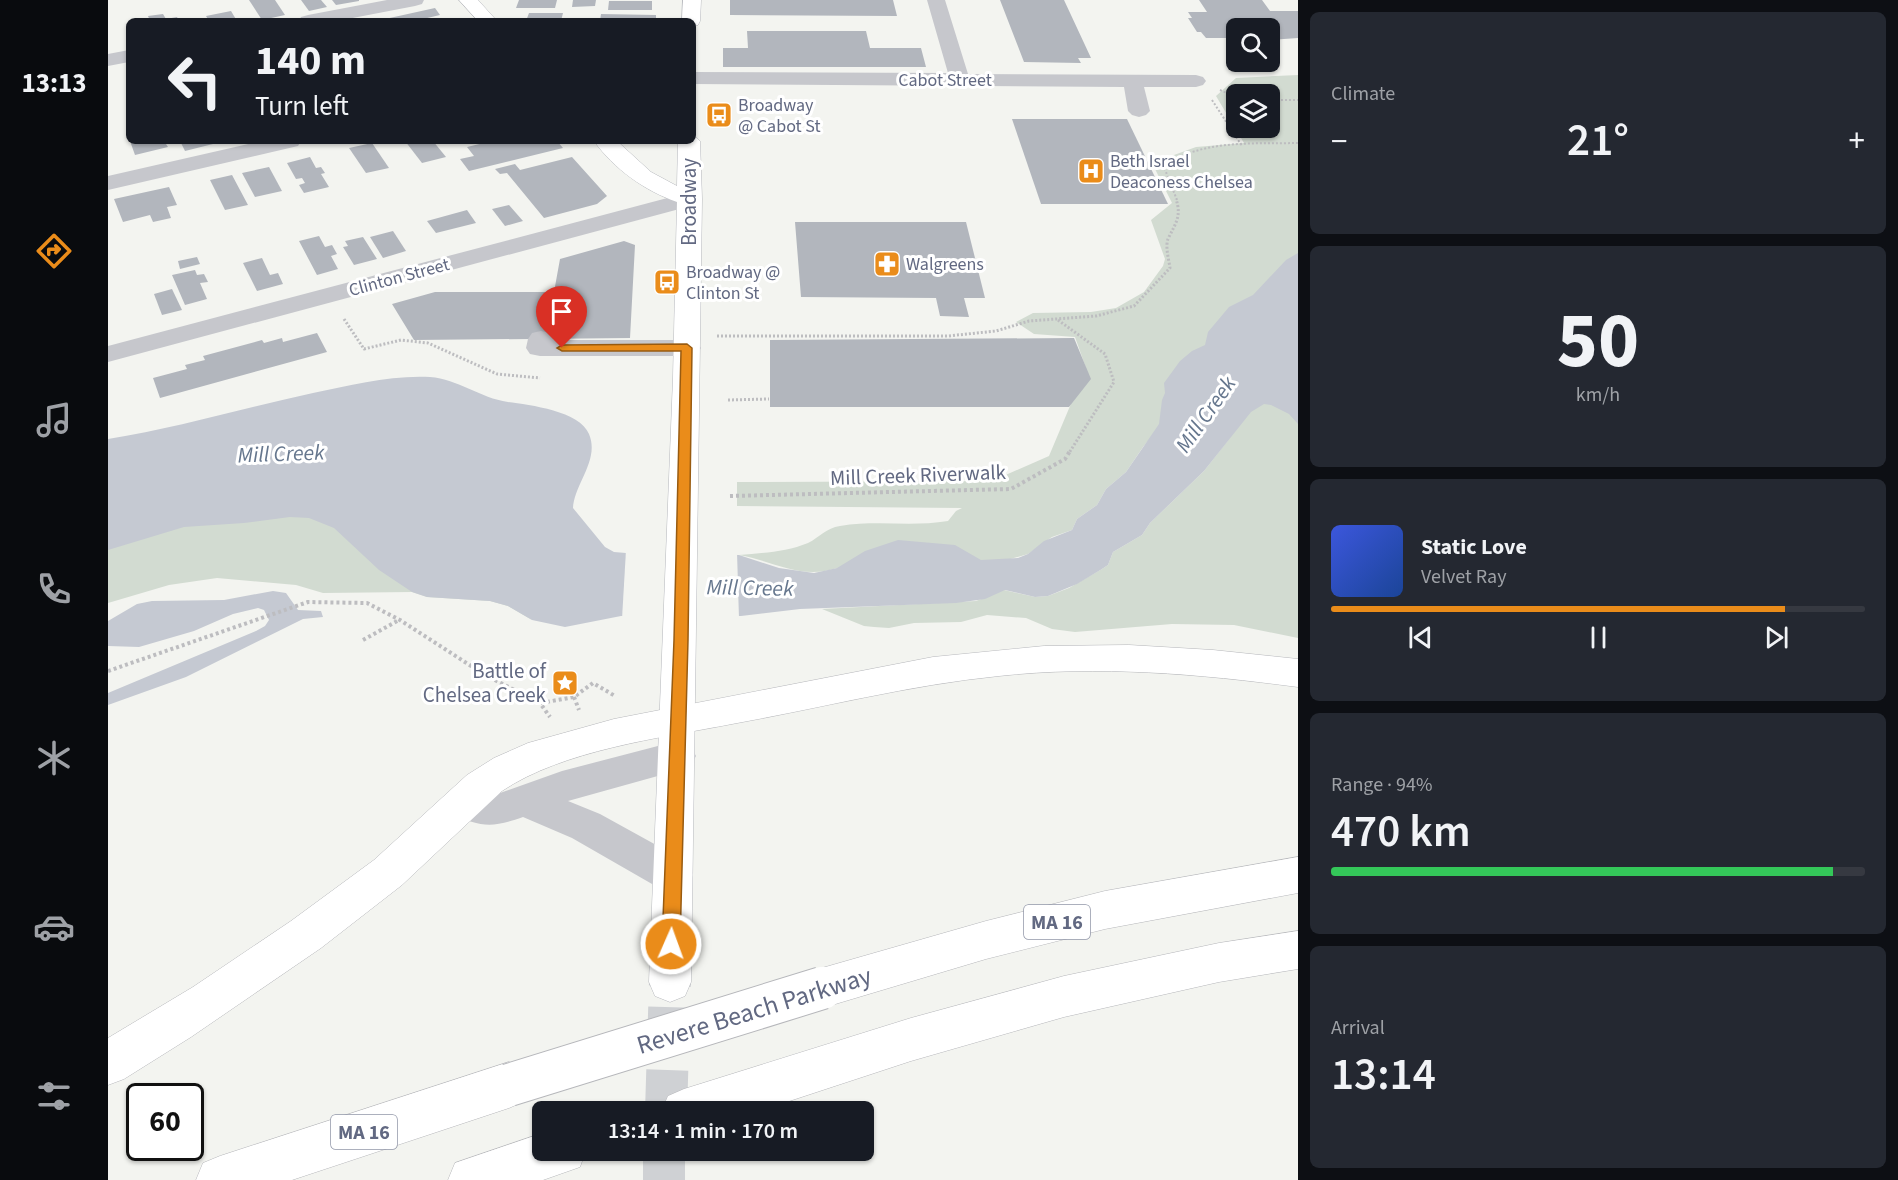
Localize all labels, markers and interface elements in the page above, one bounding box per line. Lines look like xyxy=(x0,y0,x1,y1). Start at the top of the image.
map controls xyxy=(1226,18,1280,138)
button: search xyxy=(1226,18,1280,72)
text: 140 m xyxy=(255,31,366,91)
icon: left xyxy=(156,42,234,120)
text: 13:13 xyxy=(21,64,87,103)
street label: Cabot Street xyxy=(898,68,992,93)
text: Climate xyxy=(1331,80,1395,108)
button: layers xyxy=(1226,84,1280,138)
text: Turn left xyxy=(255,87,349,126)
place label: Broadway @ Cabot St xyxy=(738,93,821,139)
bus stop icon: Broadway @ Cabot St xyxy=(704,100,734,130)
text: 21° xyxy=(1567,109,1629,173)
text: − xyxy=(1331,118,1347,165)
text: + xyxy=(1849,118,1865,165)
place label: Beth Israel Deaconess Chelsea xyxy=(1110,149,1253,195)
hospital icon: Beth Israel Deaconess Chelsea xyxy=(1076,156,1106,186)
street label: Broadway xyxy=(674,158,704,246)
icon: directions xyxy=(33,230,75,272)
pharmacy icon: Walgreens xyxy=(872,249,902,279)
street label: Clinton Street xyxy=(346,252,452,303)
place label: Walgreens xyxy=(906,252,984,277)
place label: Broadway @ Clinton St xyxy=(686,260,780,306)
bus stop icon: Broadway @ Clinton St xyxy=(652,267,682,297)
pin xyxy=(536,286,587,348)
text: 50 xyxy=(1557,286,1639,397)
icon: arrive xyxy=(545,295,578,328)
water label: Mill Creek xyxy=(1168,369,1244,459)
text: km/h xyxy=(1576,381,1620,409)
icon: music xyxy=(33,399,75,441)
water label: Mill Creek xyxy=(237,436,326,472)
street label: Mill Creek Riverwalk xyxy=(830,457,1007,493)
text: Static Love xyxy=(1421,531,1527,563)
text: Velvet Ray xyxy=(1421,563,1507,591)
icon: phone xyxy=(33,568,75,610)
water label: Mill Creek xyxy=(706,571,794,605)
icon: previous xyxy=(1404,621,1437,654)
icon: pause xyxy=(1582,621,1615,654)
icon: next xyxy=(1760,621,1793,654)
place label: Battle of Chelsea Creek xyxy=(423,656,547,710)
place icon: Battle of Chelsea Creek xyxy=(550,668,580,698)
icon: climate xyxy=(33,737,75,779)
text: Range · 94% xyxy=(1331,771,1432,799)
text: 470 km xyxy=(1331,800,1471,864)
road number: MA 16 xyxy=(1024,905,1090,939)
icon: car xyxy=(33,906,75,948)
position arrow xyxy=(639,912,703,976)
street label: Revere Beach Parkway xyxy=(632,957,876,1064)
text: Arrival xyxy=(1331,1014,1385,1042)
text: 13:14 xyxy=(1331,1043,1436,1107)
icon: filters xyxy=(33,1075,75,1117)
speed limit sign: 60 xyxy=(126,1083,204,1161)
road number: MA 16 xyxy=(331,1115,397,1149)
text: 13:14 · 1 min · 170 m xyxy=(608,1115,798,1147)

